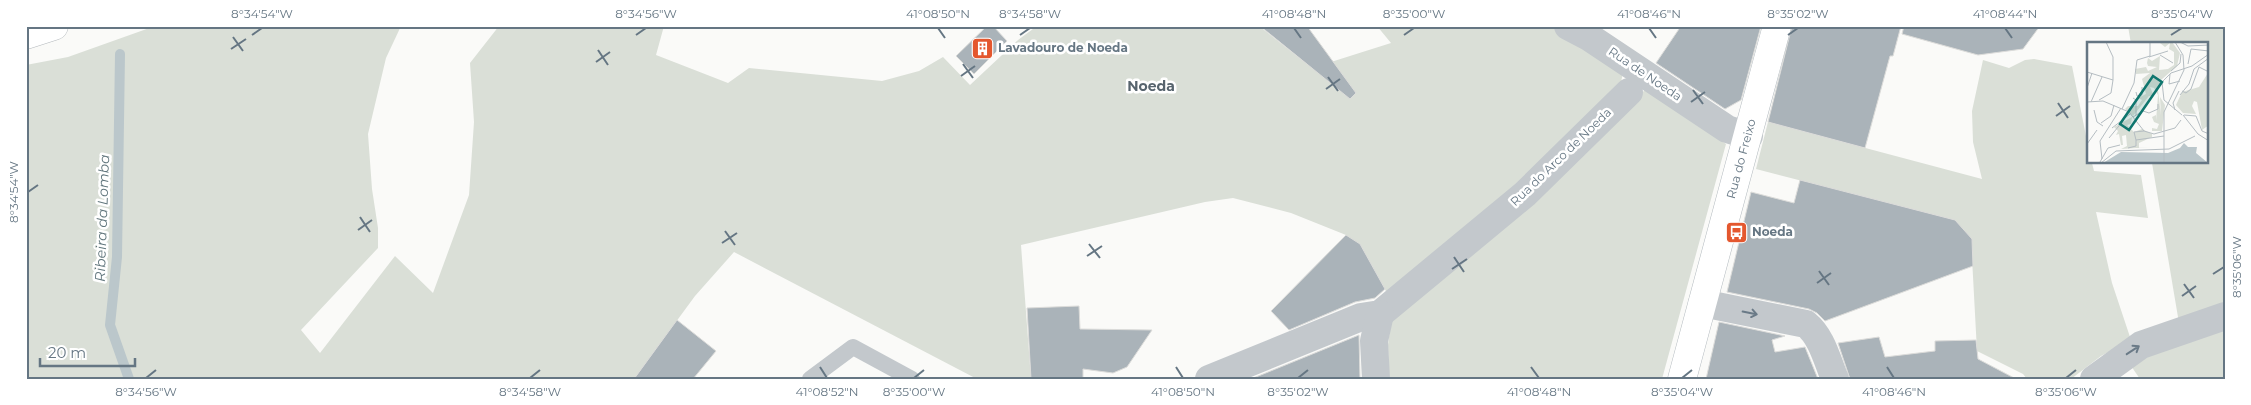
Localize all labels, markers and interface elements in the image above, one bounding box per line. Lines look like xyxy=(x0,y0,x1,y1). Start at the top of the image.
text: 8°34'54"W xyxy=(231,6,293,21)
text: 8°34'56"W xyxy=(615,6,677,21)
text: 41°08'50"N xyxy=(906,6,970,21)
text: 8°34'58"W xyxy=(999,6,1061,21)
text: 41°08'48"N xyxy=(1262,6,1326,21)
text: 8°35'00"W xyxy=(1383,6,1445,21)
text: 41°08'46"N xyxy=(1617,6,1681,21)
text: 8°35'02"W xyxy=(1767,6,1829,21)
text: 41°08'44"N xyxy=(1973,6,2037,21)
text: 8°35'04"W xyxy=(2151,6,2213,21)
building icon: Lavadouro de Noeda xyxy=(970,36,994,60)
place label: Lavadouro de Noeda xyxy=(998,40,1128,55)
inset map xyxy=(2087,42,2208,164)
street label: Rua de Noeda xyxy=(1606,44,1685,104)
district label: Noeda xyxy=(1127,77,1175,95)
street label: Rua do Arco de Noeda xyxy=(1507,104,1614,209)
street label: Rua do Freixo xyxy=(1723,117,1759,200)
water label: Ribeira da Lomba xyxy=(91,154,113,282)
text: 8°34'54"W xyxy=(6,161,21,223)
bus stop icon: Noeda xyxy=(1724,220,1748,244)
place label: Noeda xyxy=(1752,224,1793,239)
text: 8°35'06"W xyxy=(2229,236,2244,298)
one-way arrow xyxy=(1742,309,1758,318)
scale bar xyxy=(40,335,135,367)
text: 20 m xyxy=(48,343,86,362)
one-way arrow xyxy=(2126,345,2140,355)
text: 8°34'56"W xyxy=(115,384,177,399)
text: 8°34'58"W xyxy=(499,384,561,399)
text: 41°08'52"N xyxy=(796,384,858,399)
text: 8°35'00"W xyxy=(883,384,945,399)
text: 41°08'50"N xyxy=(1151,384,1215,399)
text: 8°35'02"W xyxy=(1267,384,1329,399)
text: 41°08'48"N xyxy=(1507,384,1571,399)
text: 8°35'04"W xyxy=(1651,384,1713,399)
text: 41°08'46"N xyxy=(1862,384,1926,399)
text: 8°35'06"W xyxy=(2035,384,2097,399)

